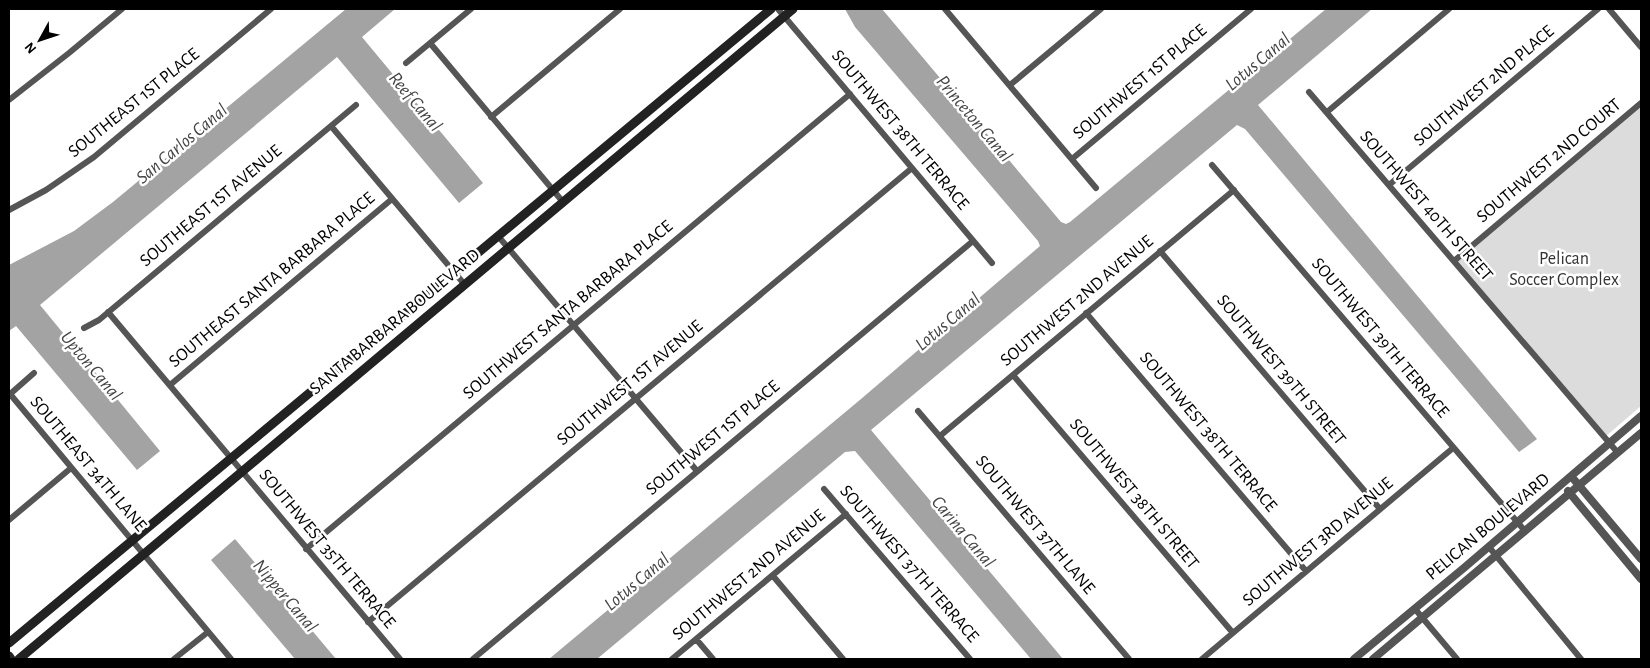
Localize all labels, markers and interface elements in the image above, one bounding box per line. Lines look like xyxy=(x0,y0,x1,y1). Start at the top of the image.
north arrow xyxy=(15,15,65,65)
street label: SOUTHWEST 1ST PLACE xyxy=(1070,21,1210,143)
street label: SOUTHWEST 2ND PLACE xyxy=(1410,22,1558,150)
water label: Lotus Canal xyxy=(1222,29,1294,95)
text: N xyxy=(22,39,39,56)
street label: SOUTHEAST 1ST PLACE xyxy=(65,45,203,161)
street label: SOUTHWEST 38TH TERRACE xyxy=(828,47,972,214)
water label: Reef Canal xyxy=(385,69,445,136)
water label: Princeton Canal xyxy=(932,72,1016,166)
street label: SOUTHWEST 2ND COURT xyxy=(1473,95,1625,226)
water label: San Carlos Canal xyxy=(133,100,231,187)
street label: SOUTHWEST 40TH STREET xyxy=(1356,128,1496,285)
street label: SOUTHEAST 1ST AVENUE xyxy=(137,141,285,270)
street label: SOUTHEAST SANTA BARBARA PLACE xyxy=(166,189,378,371)
street label: SOUTHWEST SANTA BARBARA PLACE xyxy=(460,217,676,403)
street label: SOUTHWEST 2ND AVENUE xyxy=(997,232,1157,370)
street label: SANTA BARBARA BOULEVARD xyxy=(307,246,483,398)
park label: Pelican Soccer Complex xyxy=(1509,250,1619,289)
street label: SOUTHWEST 39TH TERRACE xyxy=(1308,255,1452,422)
water label: Lotus Canal xyxy=(912,289,984,355)
street label: SOUTHWEST 39TH STREET xyxy=(1213,291,1349,449)
street label: SOUTHWEST 1ST AVENUE xyxy=(554,317,707,449)
water label: Upton Canal xyxy=(57,328,126,405)
street label: SOUTHWEST 38TH TERRACE xyxy=(1136,349,1280,516)
street label: SOUTHWEST 1ST PLACE xyxy=(643,377,783,499)
street label: SOUTHEAST 34TH LANE xyxy=(26,393,150,535)
street label: SOUTHWEST 38TH STREET xyxy=(1066,415,1202,573)
street label: SOUTHWEST 37TH LANE xyxy=(972,452,1098,598)
street label: SOUTHWEST 35TH TERRACE xyxy=(255,466,399,632)
street label: PELICAN BOULEVARD xyxy=(1423,470,1553,584)
street label: SOUTHWEST 3RD AVENUE xyxy=(1239,474,1397,610)
street label: SOUTHWEST 37TH TERRACE xyxy=(836,482,982,646)
water label: Carina Canal xyxy=(928,493,998,572)
street label: SOUTHWEST 2ND AVENUE xyxy=(669,506,829,644)
water label: Lotus Canal xyxy=(601,549,673,615)
water label: Nipper Canal xyxy=(249,556,321,636)

